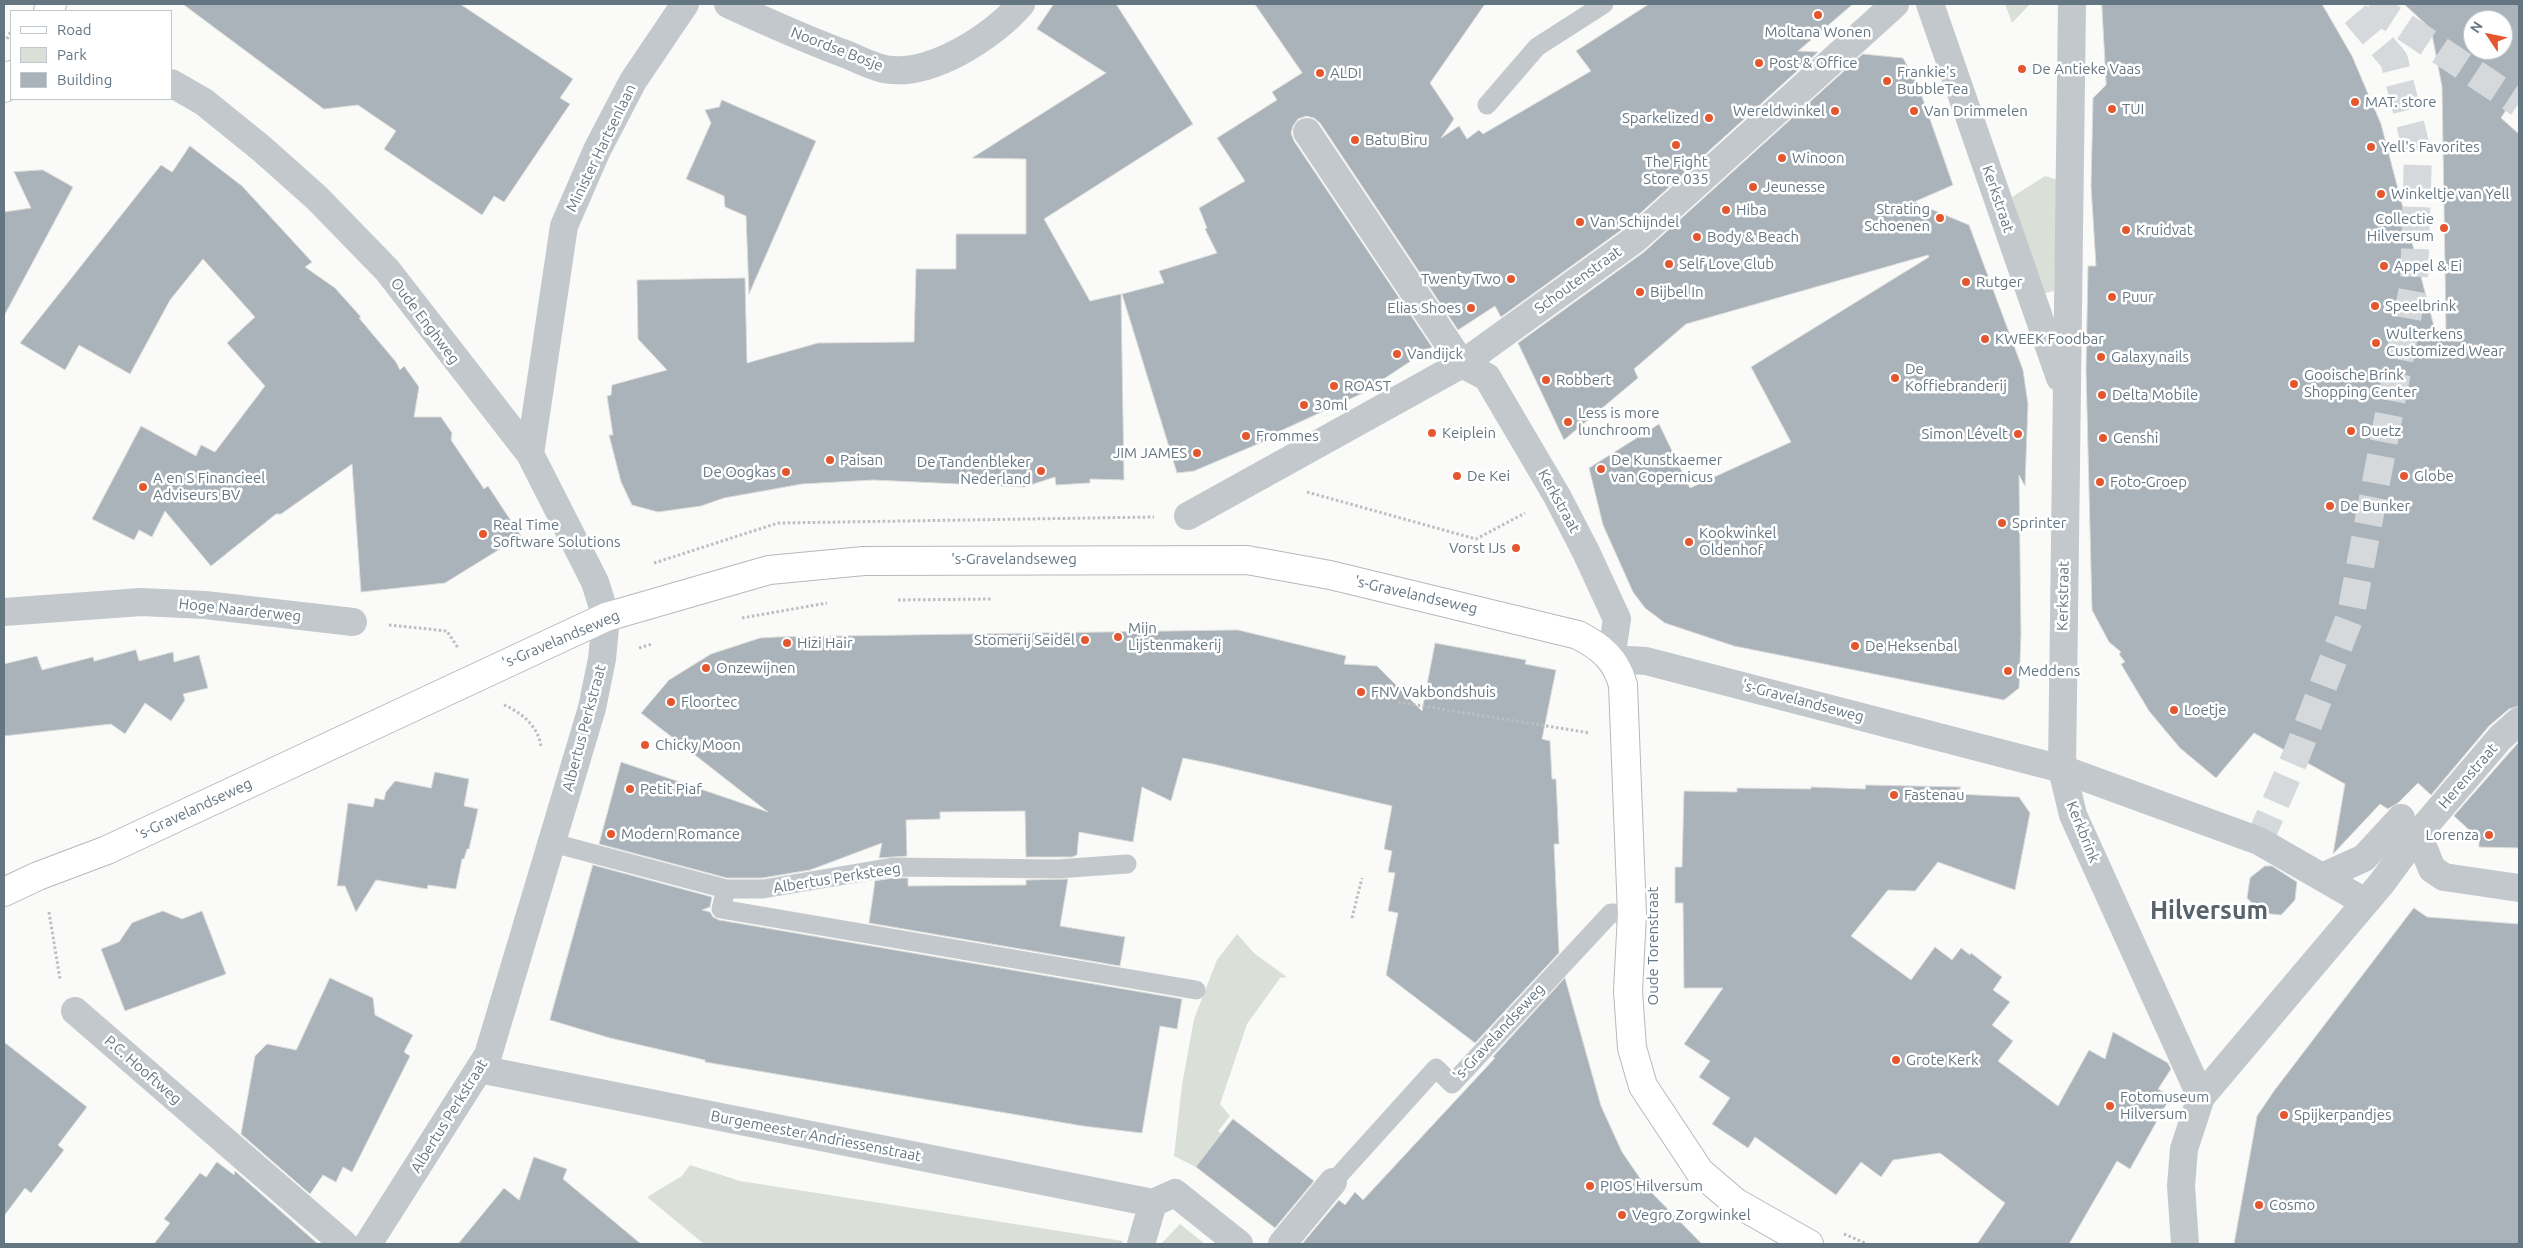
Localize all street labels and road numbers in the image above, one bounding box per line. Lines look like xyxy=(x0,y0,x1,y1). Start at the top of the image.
street label: Noordse Bosje xyxy=(788,23,886,75)
street label: Minister Hartsenlaan xyxy=(562,81,640,215)
street label: Kerkstraat xyxy=(1978,163,2018,235)
street label: Schoutenstraat xyxy=(1531,242,1625,318)
street label: Oude Enghweg xyxy=(387,274,463,368)
street label: Kerkstraat xyxy=(1534,466,1584,536)
street label: 's-Gravelandseweg xyxy=(951,550,1077,568)
street label: Kerkstraat xyxy=(2053,561,2073,631)
street label: 's-Gravelandseweg xyxy=(1353,572,1479,618)
street label: Hoge Naarderweg xyxy=(178,595,302,625)
street label: 's-Gravelandseweg xyxy=(500,606,622,672)
street label: Albertus Perkstraat xyxy=(558,663,610,793)
street label: 's-Gravelandseweg xyxy=(1740,676,1866,726)
street label: Herenstraat xyxy=(2435,740,2501,812)
street label: 's-Gravelandseweg xyxy=(133,774,255,844)
street label: Kerkbrink xyxy=(2063,799,2103,865)
street label: Albertus Perksteeg xyxy=(772,859,902,897)
street label: Oude Torenstraat xyxy=(1644,887,1662,1005)
street label: 's-Gravelandseweg xyxy=(1450,980,1548,1084)
street label: P.C. Hooftweg xyxy=(101,1032,185,1108)
street label: Albertus Perkstraat xyxy=(407,1056,491,1176)
street label: Burgemeester Andriessenstraat xyxy=(709,1107,923,1165)

